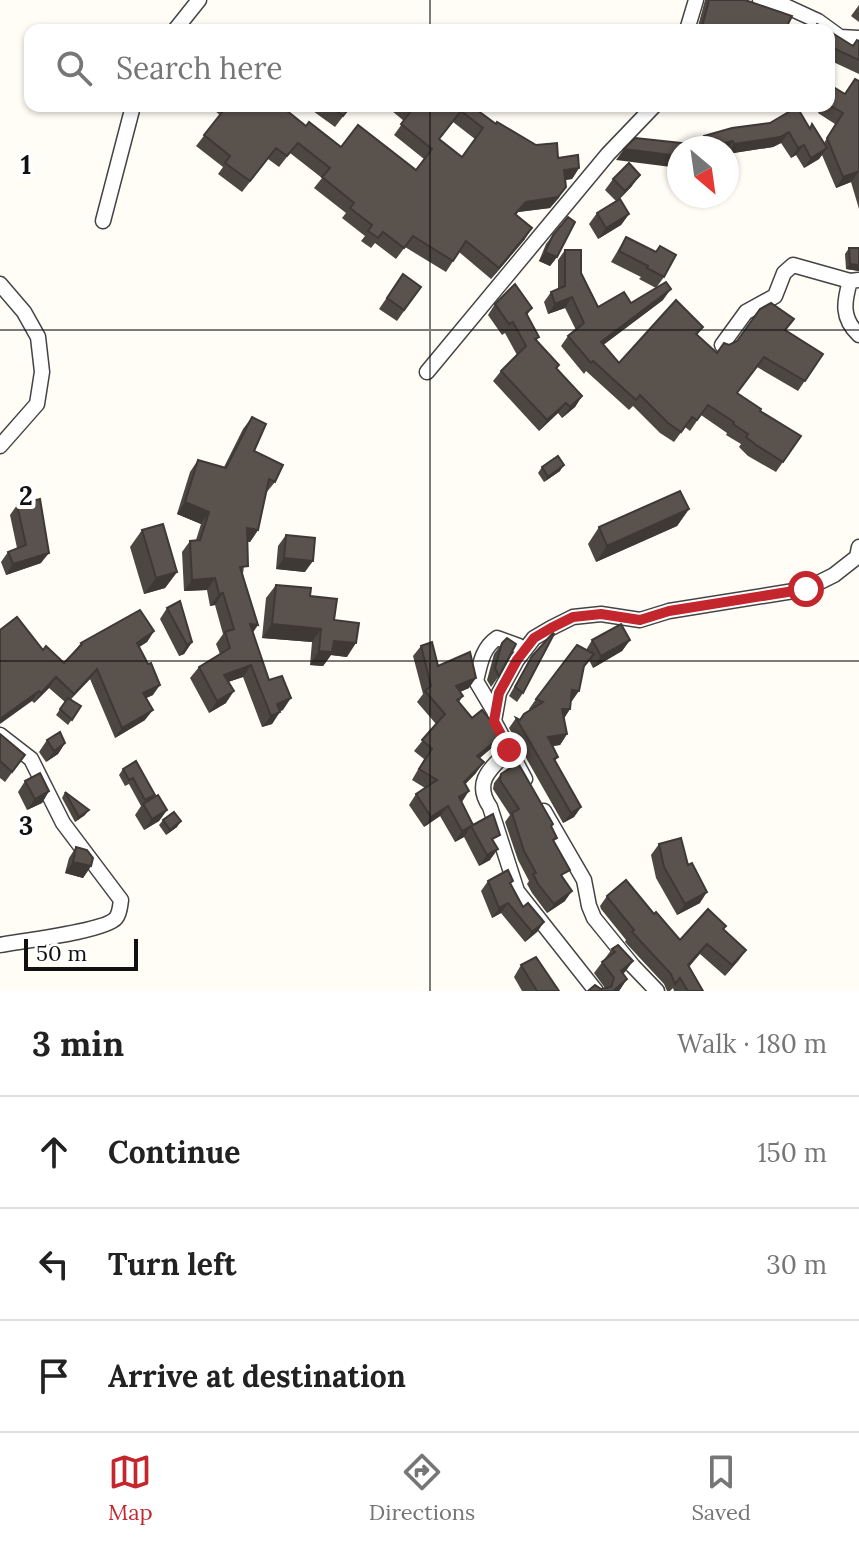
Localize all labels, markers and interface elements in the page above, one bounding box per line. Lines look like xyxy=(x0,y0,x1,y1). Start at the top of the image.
search box xyxy=(24,24,835,112)
icon: search xyxy=(52,46,96,90)
text: Search here xyxy=(116,49,283,87)
north arrow xyxy=(667,136,739,208)
text: 1 xyxy=(21,148,31,181)
text: 2 xyxy=(19,479,33,512)
route start xyxy=(788,571,824,607)
route end xyxy=(491,732,527,768)
text: 3 xyxy=(19,809,33,842)
scale bar xyxy=(24,935,138,971)
text: 50 m xyxy=(36,939,87,967)
text: 3 min xyxy=(32,1022,124,1065)
text: Walk · 180 m xyxy=(677,1027,827,1060)
icon: ahead xyxy=(32,1130,76,1174)
text: Continue xyxy=(108,1133,240,1171)
text: 150 m xyxy=(757,1136,827,1169)
icon: left xyxy=(32,1242,76,1286)
text: Turn left xyxy=(108,1245,236,1283)
text: 30 m xyxy=(766,1248,827,1281)
icon: arrive xyxy=(32,1354,76,1398)
text: Arrive at destination xyxy=(108,1357,406,1395)
tab: Map xyxy=(108,1450,153,1526)
tab: Directions xyxy=(369,1450,475,1526)
tab: Saved xyxy=(691,1450,751,1526)

